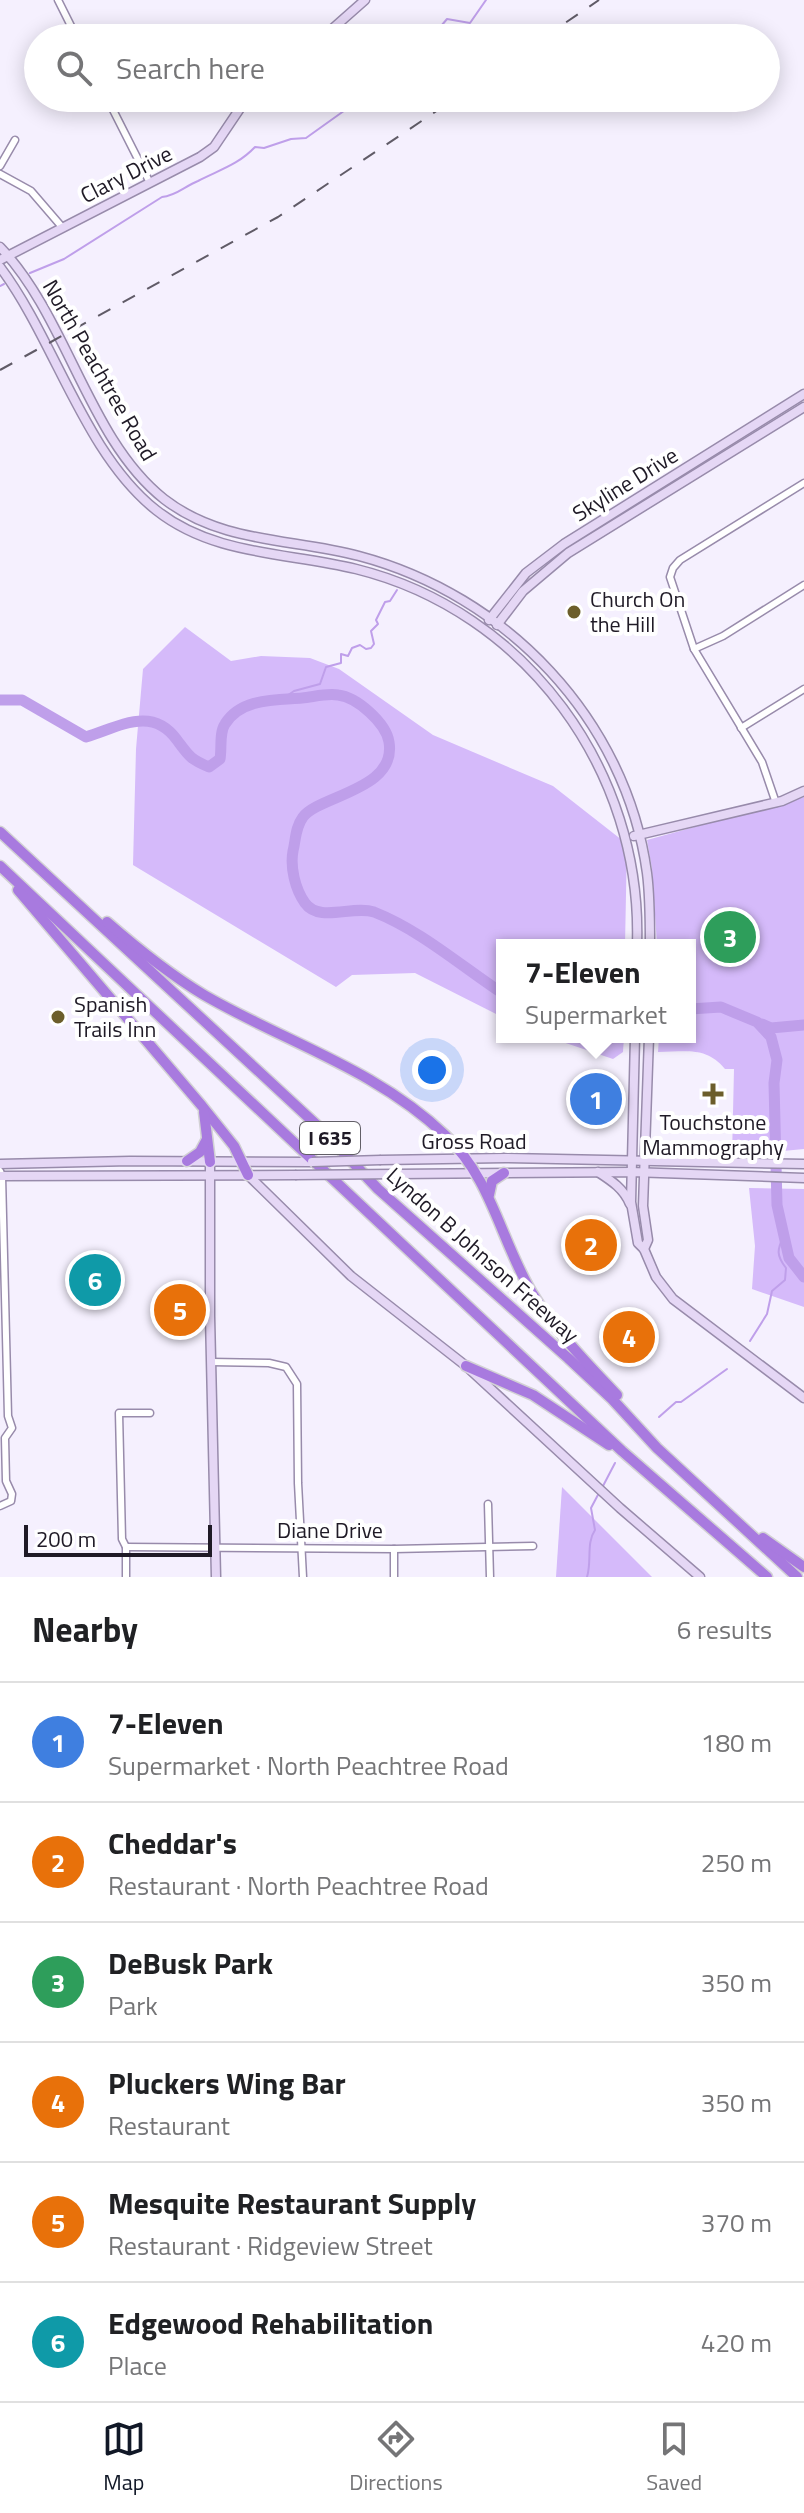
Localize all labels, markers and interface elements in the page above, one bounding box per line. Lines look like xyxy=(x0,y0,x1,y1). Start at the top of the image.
search box xyxy=(24,24,780,112)
text: Search here xyxy=(116,45,265,91)
icon: search xyxy=(52,46,96,90)
street label: Clary Drive xyxy=(74,136,178,212)
street label: North Peachtree Road xyxy=(34,273,166,467)
street label: Skyline Drive xyxy=(566,438,684,530)
place label: Church On the Hill xyxy=(590,582,685,641)
marker: Church On the Hill xyxy=(565,603,583,621)
pin: 3 xyxy=(704,907,756,967)
popup xyxy=(496,939,696,1043)
text: 7-Eleven xyxy=(525,949,641,995)
place label: Spanish Trails Inn xyxy=(74,987,156,1046)
text: Supermarket xyxy=(525,995,667,1034)
marker: Spanish Trails Inn xyxy=(49,1008,67,1026)
your location xyxy=(412,1050,452,1090)
pin: 1 xyxy=(570,1069,622,1129)
marker: Touchstone Mammography xyxy=(702,1083,724,1105)
place label: Touchstone Mammography xyxy=(642,1105,784,1164)
road number: I 635 xyxy=(300,1122,360,1154)
street label: Gross Road xyxy=(421,1124,527,1158)
street label: Lyndon B Johnson Freeway xyxy=(379,1159,587,1351)
pin: 2 xyxy=(565,1215,617,1275)
pin: 6 xyxy=(69,1250,121,1310)
pin: 5 xyxy=(154,1280,206,1340)
pin: 4 xyxy=(603,1307,655,1367)
street label: Diane Drive xyxy=(277,1513,383,1547)
scale bar xyxy=(24,1521,212,1557)
text: 200 m xyxy=(36,1522,96,1556)
text: Nearby xyxy=(32,1603,138,1655)
text: 6 results xyxy=(677,1610,772,1649)
text: 7-Eleven xyxy=(108,1700,224,1746)
text: 1 xyxy=(51,1723,65,1762)
text: 180 m xyxy=(701,1723,772,1762)
text: Supermarket · North Peachtree Road xyxy=(108,1746,509,1785)
text: Cheddar's xyxy=(108,1820,237,1866)
text: 2 xyxy=(51,1843,65,1882)
text: 250 m xyxy=(701,1843,772,1882)
text: Restaurant · North Peachtree Road xyxy=(108,1866,489,1905)
text: DeBusk Park xyxy=(108,1940,273,1986)
text: 3 xyxy=(51,1963,65,2002)
text: 350 m xyxy=(701,1963,772,2002)
text: Park xyxy=(108,1986,158,2025)
text: Pluckers Wing Bar xyxy=(108,2060,346,2106)
text: 4 xyxy=(51,2083,65,2122)
text: 350 m xyxy=(701,2083,772,2122)
text: Restaurant xyxy=(108,2106,230,2145)
text: Mesquite Restaurant Supply xyxy=(108,2180,476,2226)
text: 5 xyxy=(51,2203,65,2242)
text: 370 m xyxy=(701,2203,772,2242)
text: Restaurant · Ridgeview Street xyxy=(108,2226,433,2265)
text: Edgewood Rehabilitation xyxy=(108,2300,433,2346)
text: 6 xyxy=(51,2323,65,2362)
text: 420 m xyxy=(701,2323,772,2362)
text: Place xyxy=(108,2346,167,2385)
tab: Map xyxy=(102,2417,146,2499)
tab: Directions xyxy=(349,2417,443,2499)
tab: Saved xyxy=(646,2417,702,2499)

